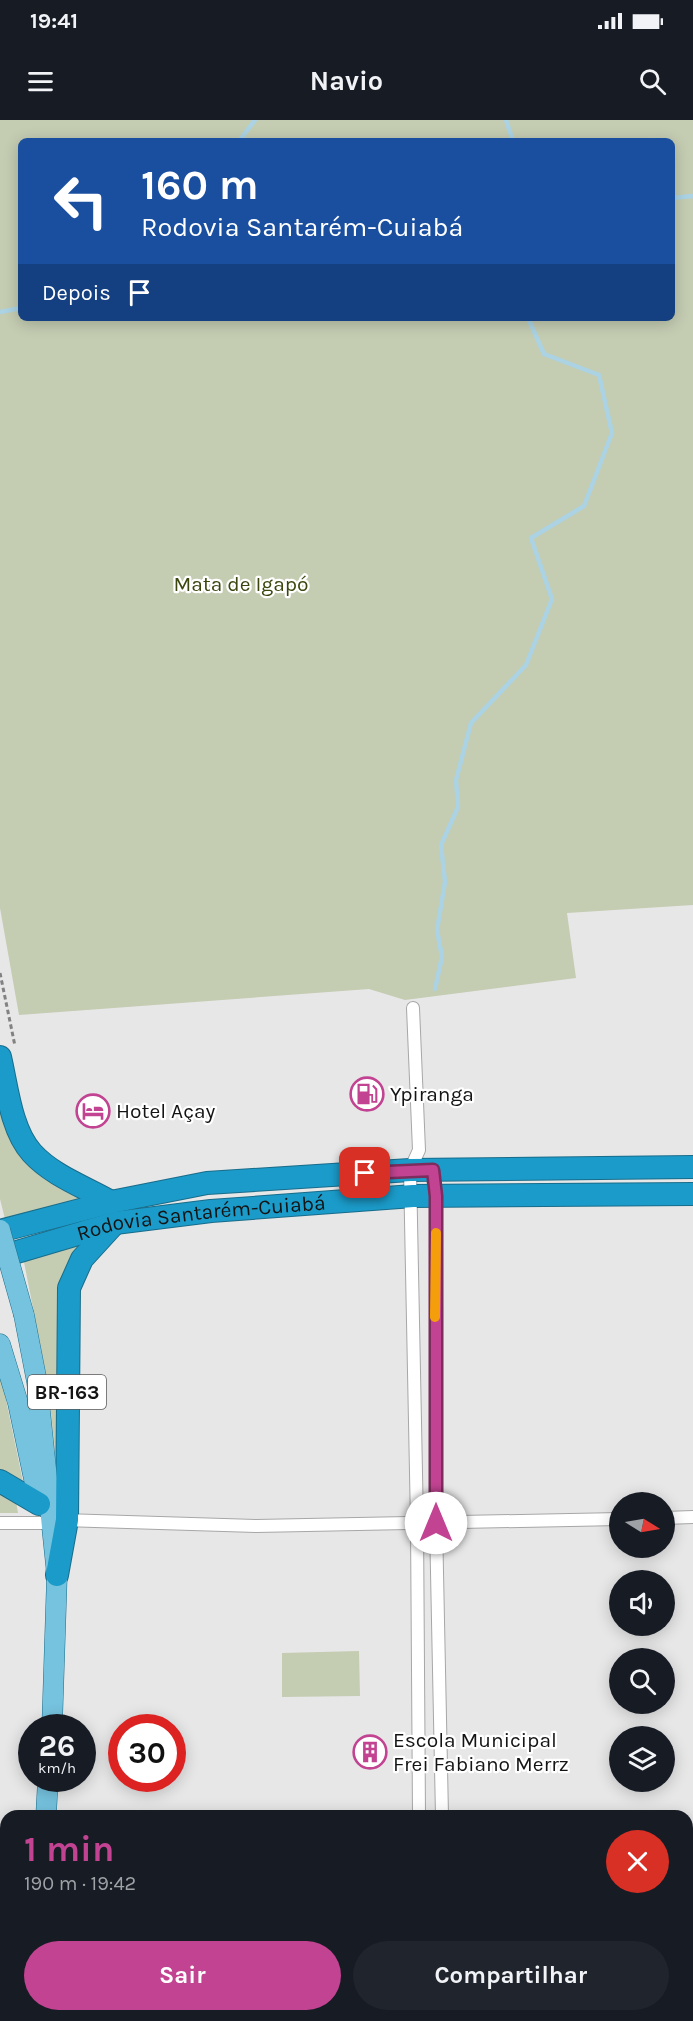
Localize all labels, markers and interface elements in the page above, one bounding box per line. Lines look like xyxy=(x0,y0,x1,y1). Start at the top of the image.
text: 19:41 xyxy=(30,8,78,34)
icon: menu xyxy=(24,65,57,98)
text: Navio xyxy=(310,65,383,97)
icon: search xyxy=(636,65,669,98)
text: 160 m xyxy=(141,160,259,210)
icon: left xyxy=(42,162,120,240)
text: Rodovia Santarém-Cuiabá xyxy=(141,211,463,243)
icon: arrive xyxy=(123,276,156,309)
text: Depois xyxy=(42,280,111,306)
park label: Mata de Igapó xyxy=(173,572,309,596)
fuel station icon: Ypiranga xyxy=(349,1076,385,1112)
place label: Ypiranga xyxy=(390,1082,474,1106)
hotel icon: Hotel Açay xyxy=(75,1093,111,1129)
place label: Hotel Açay xyxy=(116,1099,216,1123)
pin xyxy=(339,1147,390,1198)
icon: arrive xyxy=(348,1156,381,1189)
street label: Rodovia Santarém-Cuiabá xyxy=(74,1191,326,1246)
road number: BR-163 xyxy=(28,1375,106,1409)
position arrow xyxy=(404,1491,468,1555)
north arrow xyxy=(609,1492,675,1558)
map controls xyxy=(609,1492,675,1792)
button: sound xyxy=(609,1570,675,1636)
button: search xyxy=(609,1648,675,1714)
speed limit sign: 30 xyxy=(108,1714,186,1792)
button: layers xyxy=(609,1726,675,1792)
text: 26 xyxy=(39,1728,75,1764)
place label: Escola Municipal Frei Fabiano Merrz xyxy=(393,1728,569,1776)
building icon: Escola Municipal Frei Fabiano Merrz xyxy=(352,1734,388,1770)
text: km/h xyxy=(38,1759,76,1777)
text: 1 min xyxy=(24,1828,114,1870)
button: close xyxy=(606,1830,669,1893)
text: 190 m · 19:42 xyxy=(24,1872,136,1895)
button: Sair xyxy=(24,1941,341,2010)
button: Compartilhar xyxy=(353,1941,669,2010)

